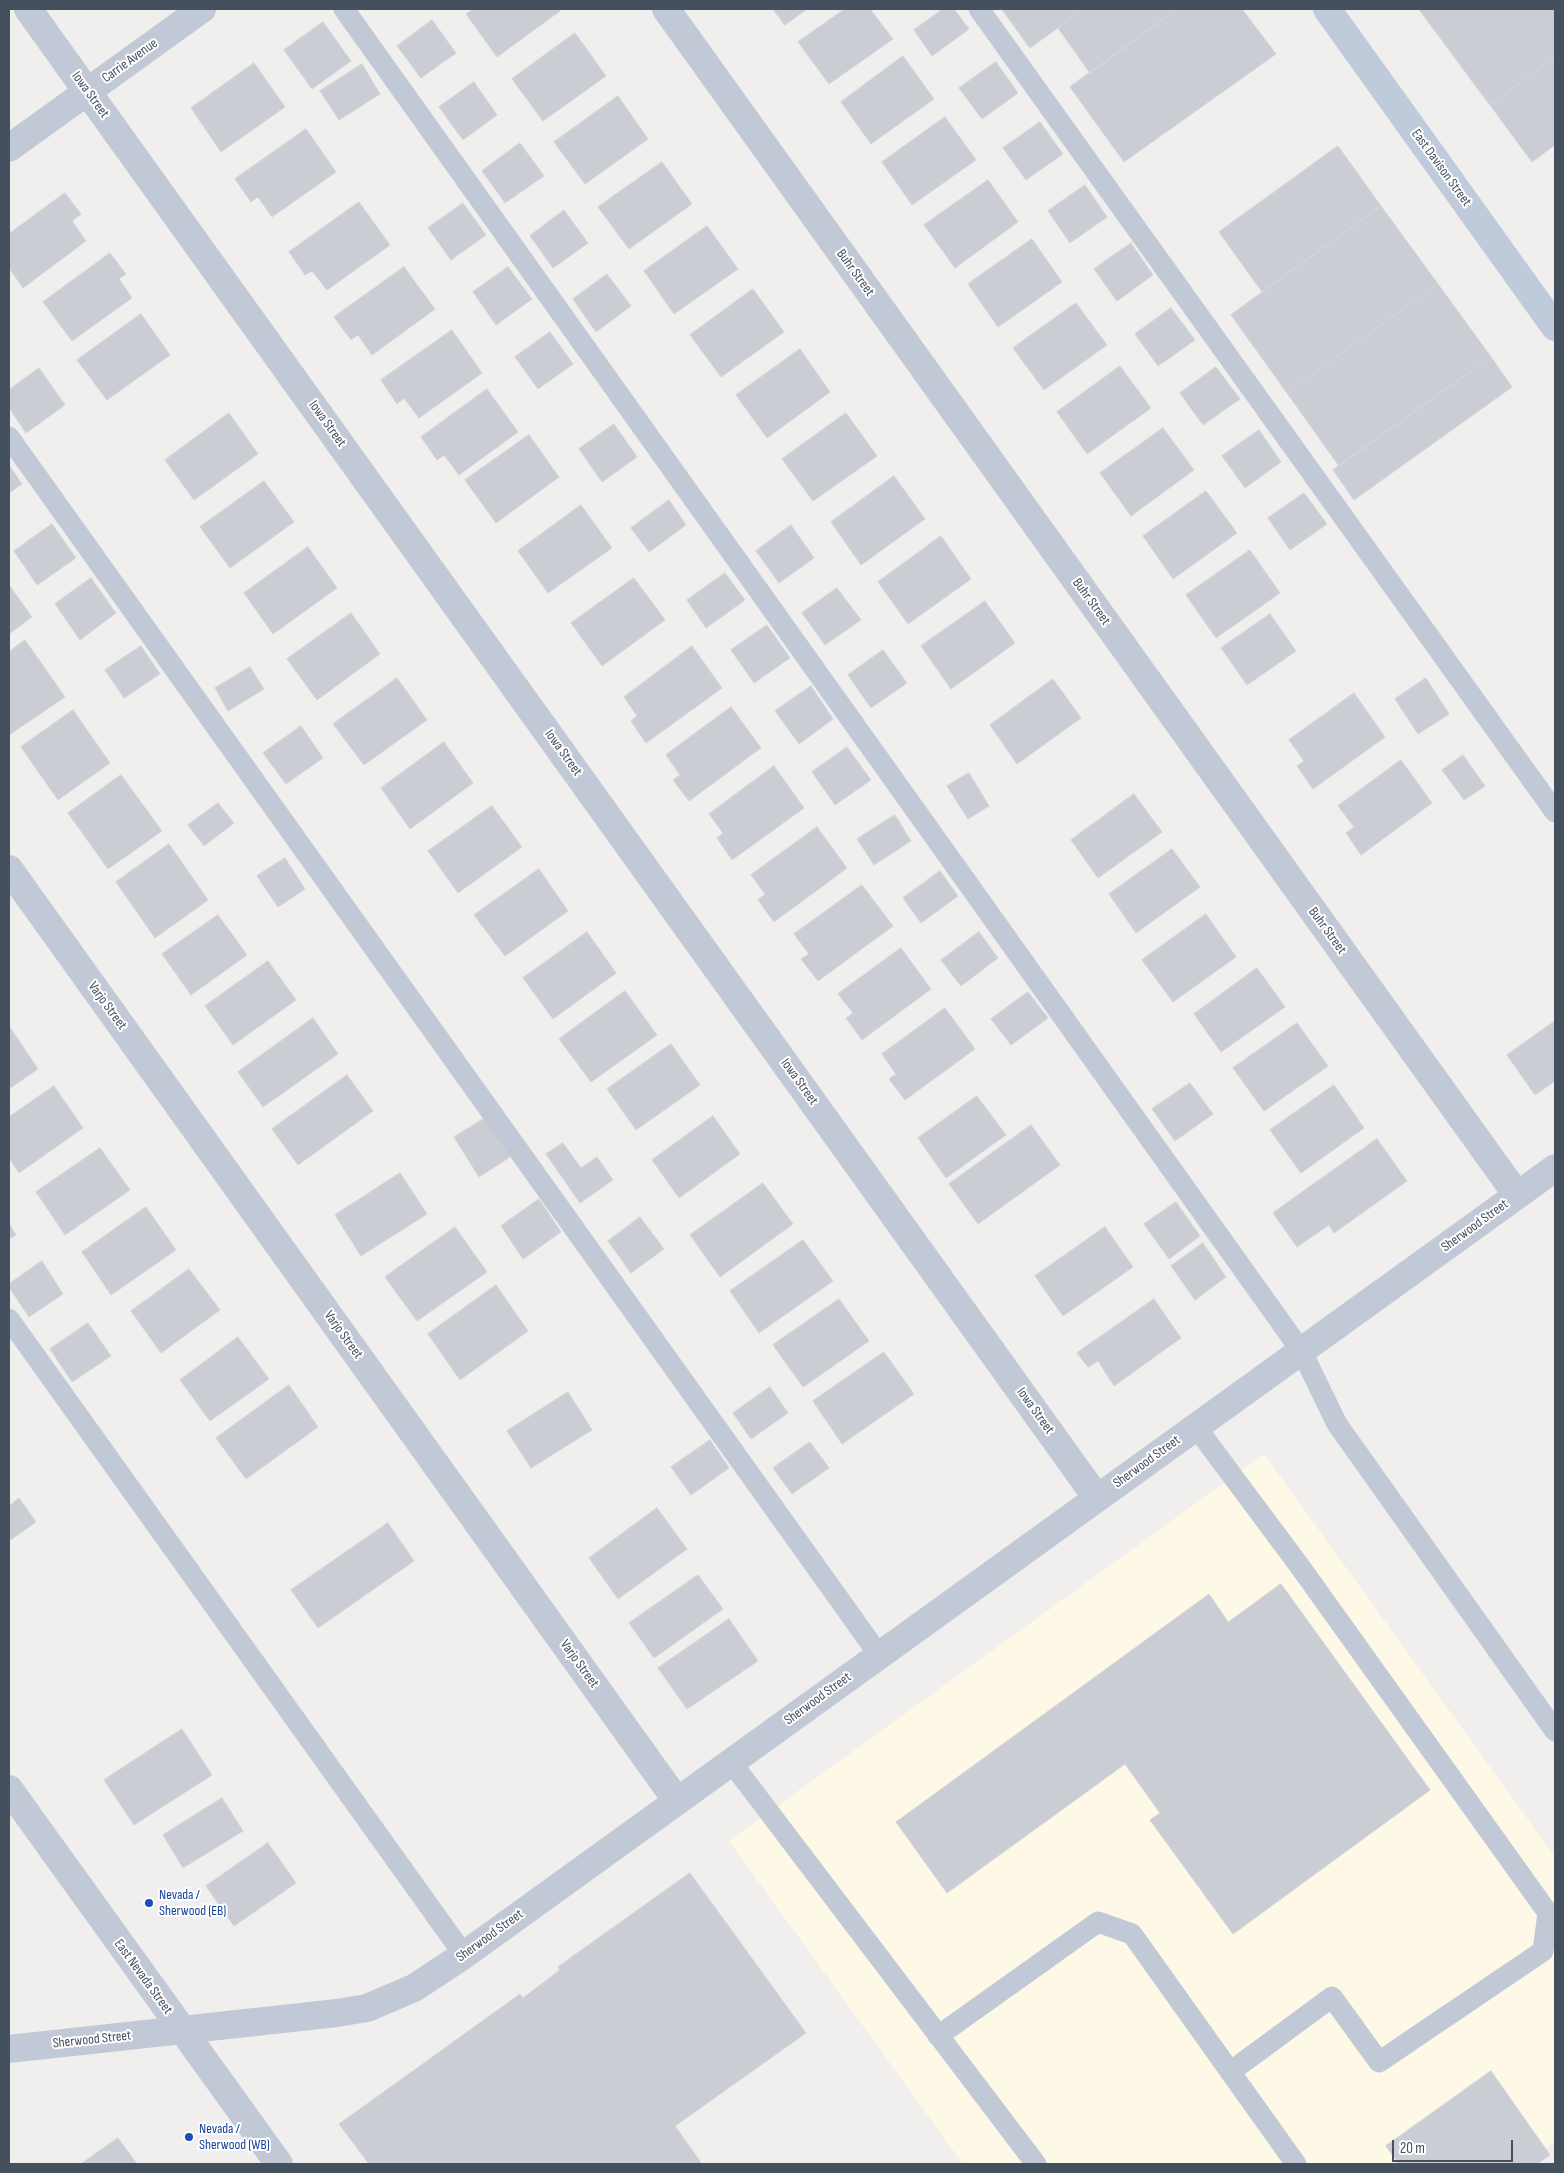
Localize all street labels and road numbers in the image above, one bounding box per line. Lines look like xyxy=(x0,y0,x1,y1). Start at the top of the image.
street label: Carrie Avenue xyxy=(99,35,161,87)
street label: Iowa Street xyxy=(68,68,112,122)
street label: East Davison Street xyxy=(1407,126,1475,210)
street label: Buhr Street xyxy=(832,246,878,300)
street label: Iowa Street xyxy=(305,397,349,451)
street label: Buhr Street xyxy=(1068,575,1114,629)
street label: Iowa Street xyxy=(541,726,585,780)
street label: Buhr Street xyxy=(1304,904,1350,958)
street label: Varjo Street xyxy=(84,979,130,1033)
street label: Iowa Street xyxy=(777,1055,821,1109)
street label: Sherwood Street xyxy=(1438,1196,1512,1256)
street label: Varjo Street xyxy=(320,1308,366,1362)
street label: Iowa Street xyxy=(1013,1384,1057,1438)
street label: Sherwood Street xyxy=(1110,1432,1184,1492)
street label: Varjo Street xyxy=(556,1637,602,1691)
street label: Sherwood Street xyxy=(781,1669,855,1729)
street label: Sherwood Street xyxy=(453,1906,527,1966)
street label: East Nevada Street xyxy=(110,1936,176,2018)
street label: Sherwood Street xyxy=(52,2028,132,2052)

